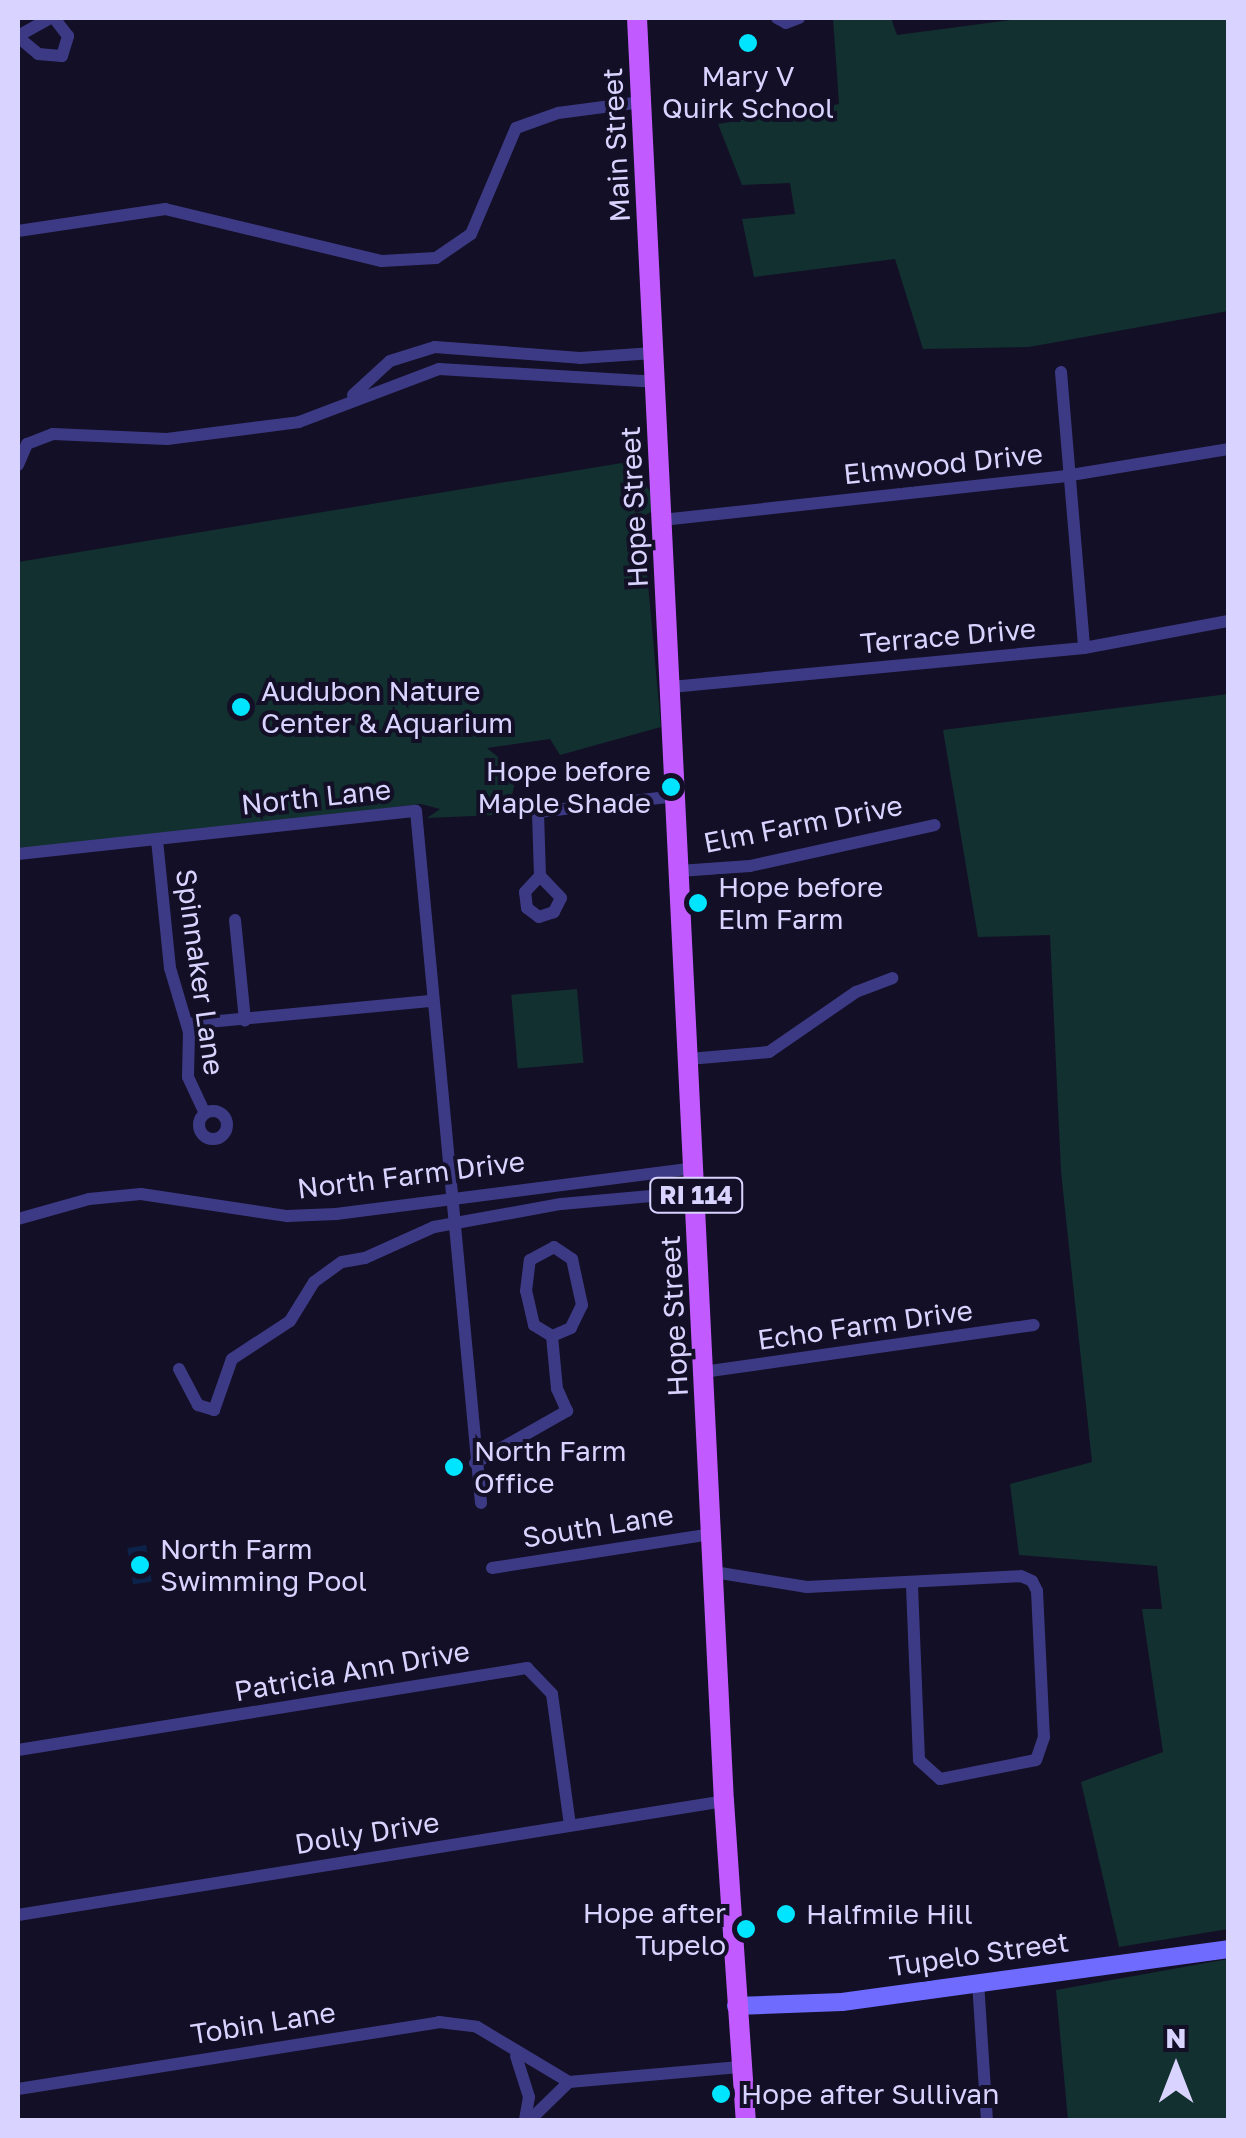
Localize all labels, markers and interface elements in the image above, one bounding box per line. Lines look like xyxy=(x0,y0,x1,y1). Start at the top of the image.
marker: Mary V Quirk School xyxy=(737,32,759,54)
place label: Mary V Quirk School xyxy=(662,59,834,125)
street label: Main Street xyxy=(595,67,637,223)
street label: Hope Street xyxy=(613,426,655,588)
street label: Elmwood Drive xyxy=(842,437,1044,491)
street label: Terrace Drive xyxy=(859,612,1037,660)
place label: Audubon Nature Center & Aquarium xyxy=(261,674,513,740)
marker: Audubon Nature Center & Aquarium xyxy=(230,696,252,718)
place label: Hope before Maple Shade xyxy=(478,754,651,820)
street label: North Lane xyxy=(239,772,393,822)
marker: Hope before Maple Shade xyxy=(660,776,682,798)
street label: Elm Farm Drive xyxy=(701,788,905,860)
street label: Spinnaker Lane xyxy=(169,867,231,1077)
place label: Hope before Elm Farm xyxy=(718,870,883,936)
marker: Hope before Elm Farm xyxy=(687,892,709,914)
street label: North Farm Drive xyxy=(295,1144,527,1206)
road number: RI 114 xyxy=(648,1175,744,1215)
street label: Hope Street xyxy=(653,1235,695,1397)
street label: Echo Farm Drive xyxy=(755,1293,975,1357)
place label: North Farm Office xyxy=(474,1434,627,1500)
marker: North Farm Office xyxy=(443,1456,465,1478)
street label: South Lane xyxy=(520,1497,676,1555)
place label: North Farm Swimming Pool xyxy=(160,1532,367,1598)
marker: North Farm Swimming Pool xyxy=(129,1554,151,1576)
street label: Patricia Ann Drive xyxy=(232,1634,472,1708)
street label: Dolly Drive xyxy=(292,1805,442,1861)
place label: Hope after Tupelo xyxy=(583,1896,726,1962)
place label: Halfmile Hill xyxy=(806,1897,973,1931)
marker: Halfmile Hill xyxy=(775,1903,797,1925)
marker: Hope after Tupelo xyxy=(735,1918,757,1940)
street label: Tupelo Street xyxy=(887,1925,1071,1983)
street label: Tobin Lane xyxy=(188,1995,338,2051)
north arrow xyxy=(1126,2018,1226,2118)
text: N xyxy=(1165,2021,1187,2054)
place label: Hope after Sullivan xyxy=(741,2077,999,2111)
marker: Hope after Sullivan xyxy=(710,2083,732,2105)

